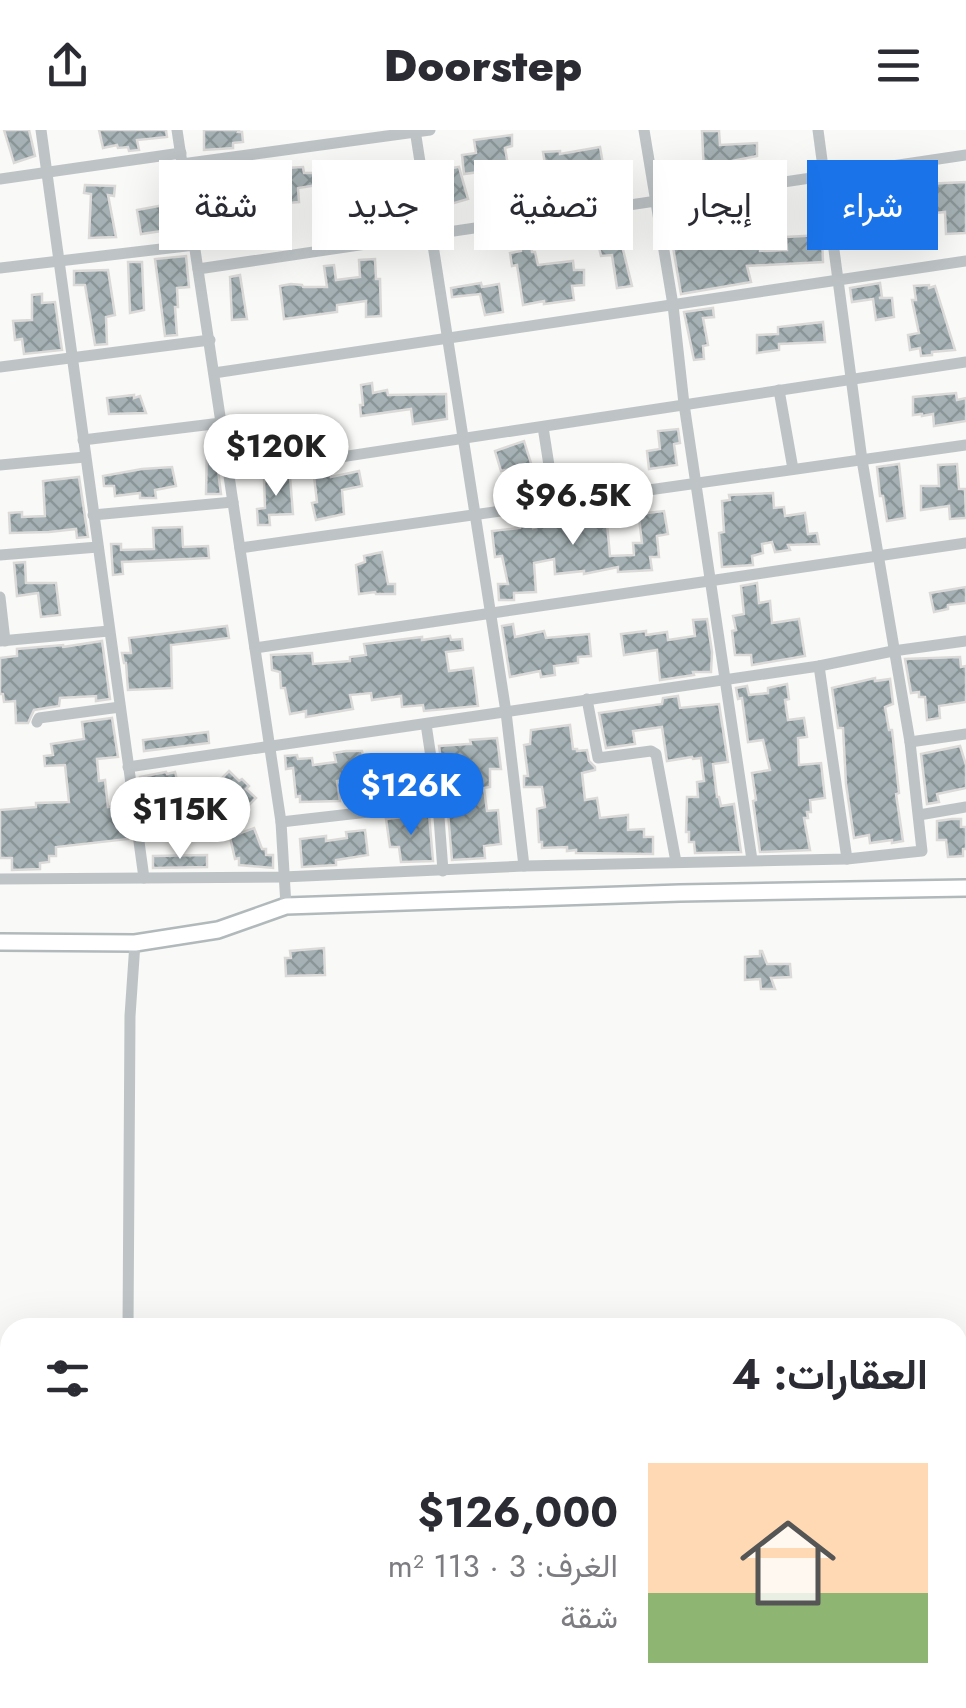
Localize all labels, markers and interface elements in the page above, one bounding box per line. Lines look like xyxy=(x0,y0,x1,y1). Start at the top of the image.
text: Doorstep xyxy=(384,33,582,98)
icon: share xyxy=(40,38,95,93)
icon: menu xyxy=(871,38,926,93)
chip: شقة xyxy=(159,160,292,250)
chip: جديد xyxy=(312,160,454,250)
chip: تصفية xyxy=(474,160,633,250)
chip: إيجار xyxy=(653,160,787,250)
chip: شراء xyxy=(807,160,938,250)
pin: $120K xyxy=(206,414,346,499)
text: $120K xyxy=(226,423,326,469)
pin: $96.5K xyxy=(492,463,654,548)
text: $96.5K xyxy=(515,472,631,518)
pin: $126K xyxy=(341,753,481,838)
text: $126K xyxy=(361,762,461,808)
pin: $115K xyxy=(110,777,250,862)
text: $115K xyxy=(132,786,228,832)
text: العقارات: 4 xyxy=(732,1344,928,1405)
icon: filters xyxy=(40,1351,95,1406)
text: $126,000 xyxy=(418,1482,618,1543)
icon: home xyxy=(728,1503,848,1623)
text: الغرف: 3 · 113 m² xyxy=(388,1543,618,1589)
text: شقة xyxy=(560,1594,618,1640)

